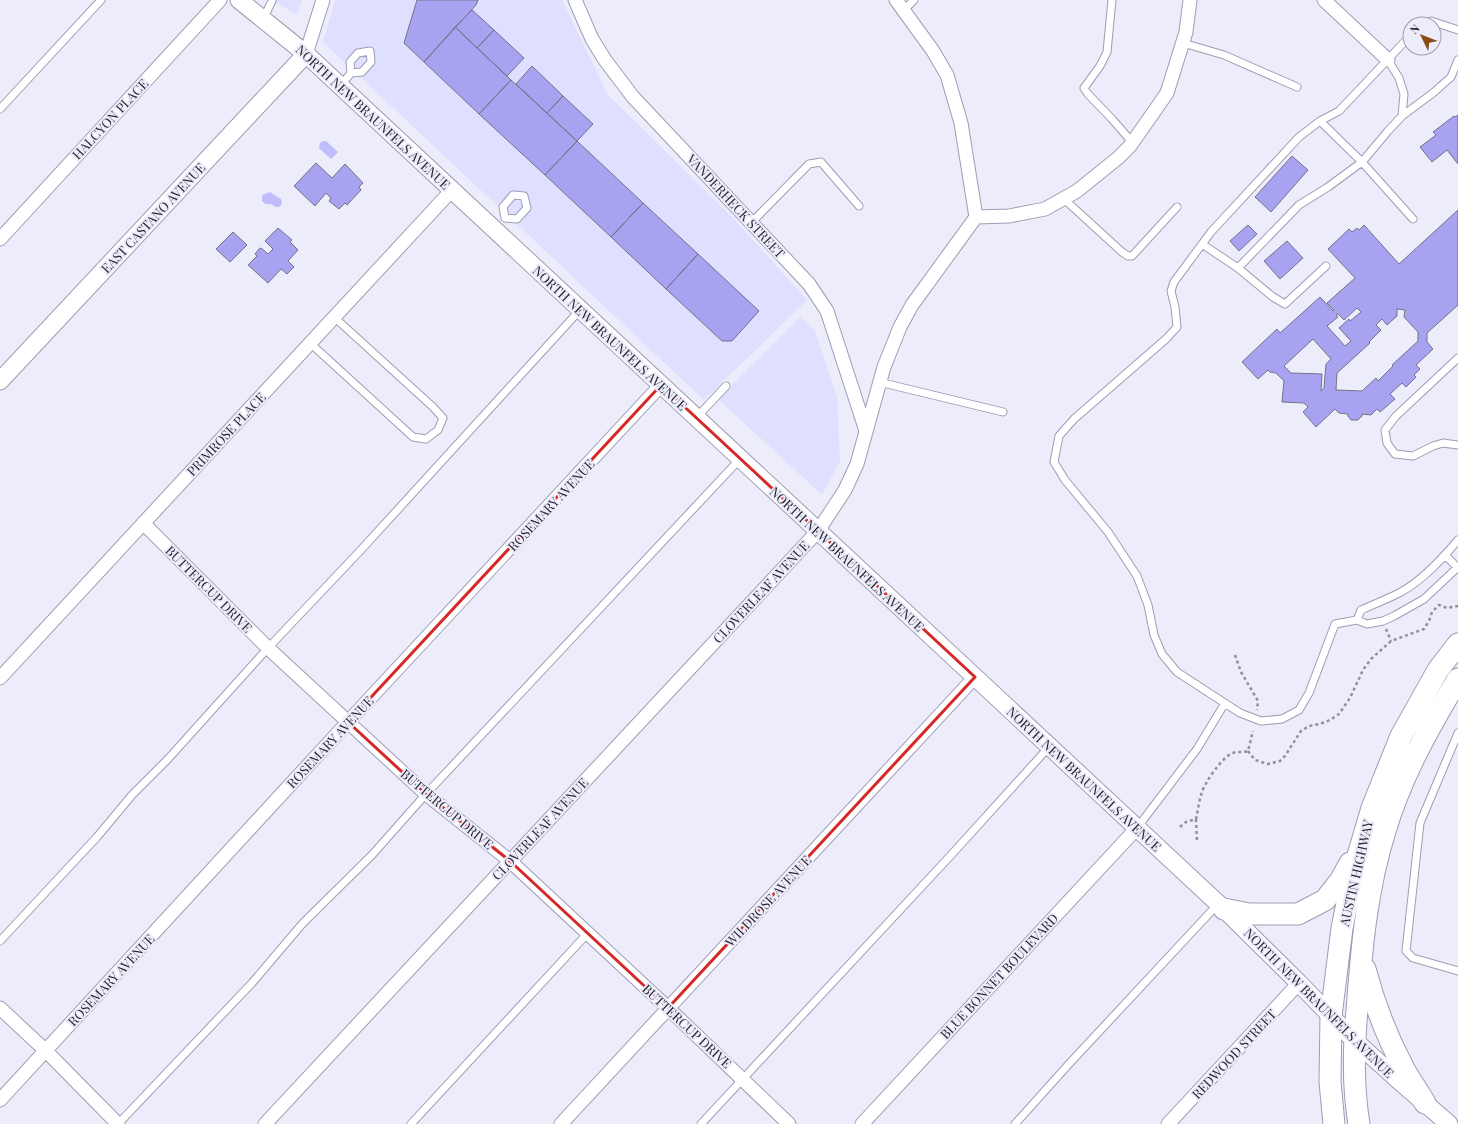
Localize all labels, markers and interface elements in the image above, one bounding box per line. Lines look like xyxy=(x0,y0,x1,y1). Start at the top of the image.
north arrow xyxy=(1402,16,1442,56)
text: N xyxy=(1406,21,1423,37)
street label: NORTH NEW BRAUNFELS AVENUE xyxy=(293,41,454,193)
street label: HALCYON PLACE xyxy=(68,75,151,162)
street label: VANDERHECK STREET xyxy=(683,149,789,261)
street label: EAST CASTANO AVENUE xyxy=(97,159,208,276)
street label: NORTH NEW BRAUNFELS AVENUE xyxy=(530,262,691,414)
street label: PRIMROSE PLACE xyxy=(183,388,269,479)
street label: ROSEMARY AVENUE xyxy=(504,455,598,554)
street label: NORTH NEW BRAUNFELS AVENUE xyxy=(767,483,928,635)
street label: CLOVERLEAF AVENUE xyxy=(709,537,812,646)
street label: BUTTERCUP DRIVE xyxy=(162,542,256,636)
street label: ROSEMARY AVENUE xyxy=(283,692,377,791)
street label: NORTH NEW BRAUNFELS AVENUE xyxy=(1004,703,1165,855)
street label: BUTTERCUP DRIVE xyxy=(397,765,497,852)
street label: CLOVERLEAF AVENUE xyxy=(488,774,591,883)
street label: AUSTIN HIGHWAY xyxy=(1335,818,1376,929)
street label: WILDROSE AVENUE xyxy=(720,851,814,951)
street label: BLUE BONNET BOULEVARD xyxy=(936,909,1061,1042)
street label: NORTH NEW BRAUNFELS AVENUE xyxy=(1241,924,1398,1081)
street label: ROSEMARY AVENUE xyxy=(64,930,158,1029)
street label: BUTTERCUP DRIVE xyxy=(639,980,736,1071)
street label: REDWOOD STREET xyxy=(1188,1005,1280,1102)

